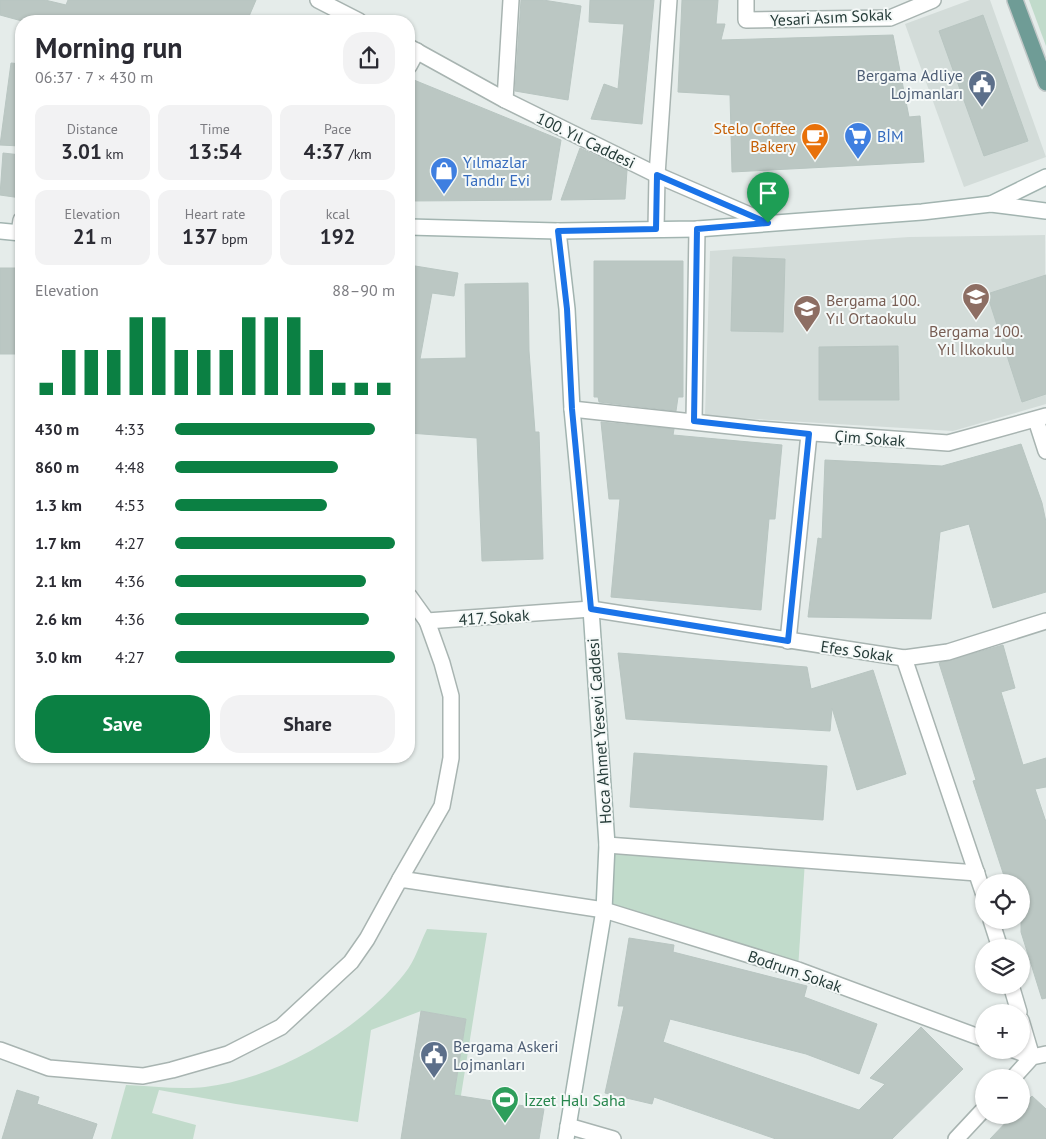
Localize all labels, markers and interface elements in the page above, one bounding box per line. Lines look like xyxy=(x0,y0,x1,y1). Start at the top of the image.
street label: Yesari Asım Sokak xyxy=(770,4,893,30)
text: Morning run xyxy=(35,29,183,66)
button: share xyxy=(343,32,395,84)
place label: Bergama Adliye Lojmanları xyxy=(857,65,963,103)
text: 06:37 · 7 × 430 m xyxy=(35,67,153,87)
public building icon: Bergama Adliye Lojmanları xyxy=(967,69,997,108)
street label: 100. Yıl Caddesi xyxy=(533,107,639,173)
place label: Stelo Coffee Bakery xyxy=(714,118,797,156)
text: Distance xyxy=(67,120,118,138)
text: Time xyxy=(200,120,230,138)
text: Pace xyxy=(324,120,351,138)
supermarket icon: BİM xyxy=(843,121,873,160)
cafe icon: Stelo Coffee Bakery xyxy=(800,122,830,161)
place label: BİM xyxy=(877,126,904,146)
text: 3.01 xyxy=(61,138,102,165)
text: 13:54 xyxy=(188,138,242,165)
text: 4:37 xyxy=(304,138,345,165)
text: km xyxy=(102,145,124,163)
text: /km xyxy=(345,145,372,163)
place label: Yılmazlar Tandır Evi xyxy=(463,152,530,190)
shop icon: Yılmazlar Tandır Evi xyxy=(429,156,459,195)
pin xyxy=(747,172,789,223)
icon: arrive xyxy=(754,179,782,207)
text: Elevation xyxy=(64,205,120,223)
text: Heart rate xyxy=(185,205,245,223)
text: kcal xyxy=(326,205,350,223)
text: 21 xyxy=(73,223,97,250)
text: 137 xyxy=(182,223,218,250)
text: 192 xyxy=(320,223,356,250)
text: m xyxy=(97,230,112,248)
text: bpm xyxy=(218,230,248,248)
text: Elevation xyxy=(35,280,99,300)
text: 88–90 m xyxy=(332,280,395,300)
school or university icon: Bergama 100. Yıl İlkokulu xyxy=(961,282,991,321)
place label: Bergama 100. Yıl Ortaokulu xyxy=(826,290,920,328)
school or university icon: Bergama 100. Yıl Ortaokulu xyxy=(792,294,822,333)
place label: Bergama 100. Yıl İlkokulu xyxy=(929,321,1023,359)
text: 430 m xyxy=(35,419,79,439)
text: 4:33 xyxy=(115,419,145,439)
street label: Çim Sokak xyxy=(834,426,906,450)
text: 860 m xyxy=(35,457,79,477)
text: 4:48 xyxy=(115,457,145,477)
text: 1.3 km xyxy=(35,495,82,515)
text: 4:53 xyxy=(115,495,145,515)
text: 1.7 km xyxy=(35,533,81,553)
text: 4:27 xyxy=(115,533,145,553)
text: 2.1 km xyxy=(35,571,82,591)
text: 4:36 xyxy=(115,571,145,591)
street label: 417. Sokak xyxy=(458,605,531,629)
text: 2.6 km xyxy=(35,609,82,629)
text: 4:36 xyxy=(115,609,145,629)
street label: Efes Sokak xyxy=(819,636,895,666)
street label: Hoca Ahmet Yesevi Caddesi xyxy=(583,637,615,825)
text: 3.0 km xyxy=(35,647,82,667)
text: 4:27 xyxy=(115,647,145,667)
button: Save xyxy=(35,695,210,753)
button: Share xyxy=(220,695,395,753)
map controls xyxy=(975,874,1030,1124)
button: locate xyxy=(975,874,1030,929)
button: layers xyxy=(975,939,1030,994)
street label: Bodrum Sokak xyxy=(745,946,845,997)
button: + xyxy=(975,1004,1030,1059)
place label: Bergama Askeri Lojmanları xyxy=(453,1036,559,1074)
public building icon: Bergama Askeri Lojmanları xyxy=(419,1040,449,1079)
button: − xyxy=(975,1069,1030,1124)
sports icon: İzzet Halı Saha xyxy=(490,1085,520,1124)
place label: İzzet Halı Saha xyxy=(524,1090,626,1110)

